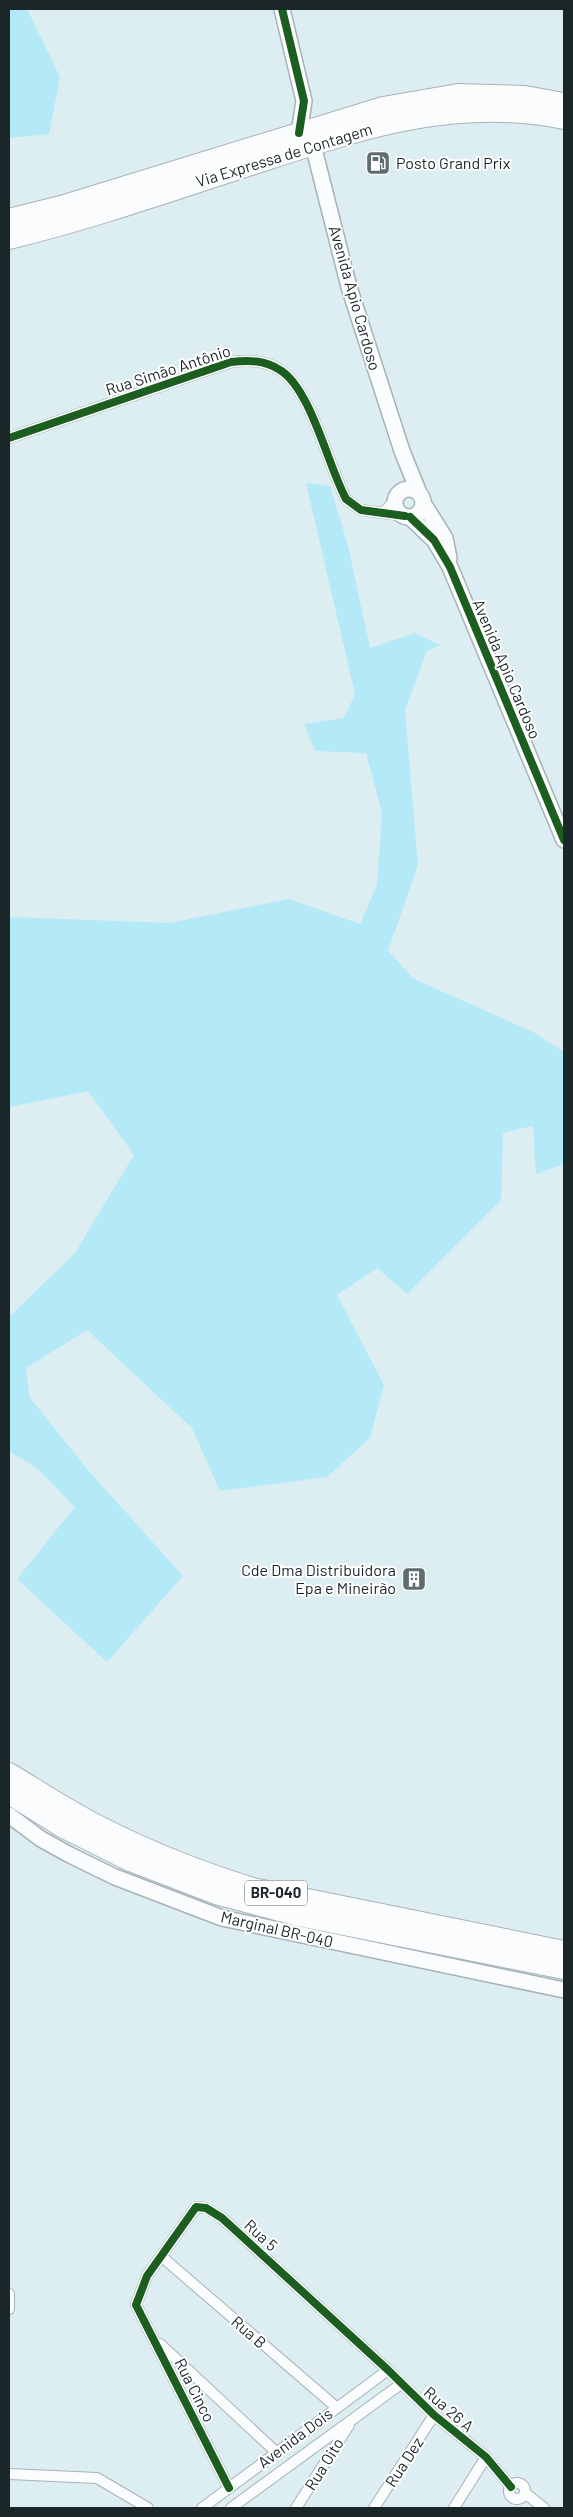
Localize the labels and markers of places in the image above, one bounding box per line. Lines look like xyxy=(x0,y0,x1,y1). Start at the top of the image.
fuel station icon: Posto Grand Prix xyxy=(365,150,391,176)
place label: Posto Grand Prix xyxy=(396,153,511,172)
place label: Cde Dma Distribuidora Epa e Mineirão xyxy=(241,1560,396,1597)
building icon: Cde Dma Distribuidora Epa e Mineirão xyxy=(401,1566,427,1592)

